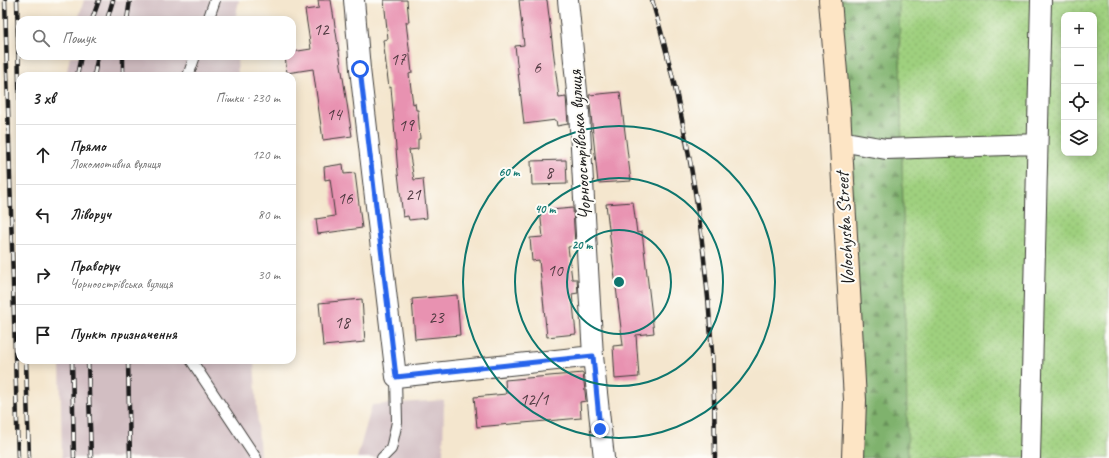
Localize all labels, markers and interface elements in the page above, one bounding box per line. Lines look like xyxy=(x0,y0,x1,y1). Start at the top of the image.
map controls xyxy=(1061,12,1097,156)
button: + xyxy=(1061,12,1097,48)
search box xyxy=(16,16,296,60)
house number: 12 xyxy=(313,19,330,40)
icon: search xyxy=(30,27,52,49)
text: Пошук xyxy=(62,29,95,48)
button: − xyxy=(1061,48,1097,84)
house number: 17 xyxy=(390,49,407,70)
house number: 6 xyxy=(533,57,542,78)
route start xyxy=(351,60,369,78)
street label: Чорноострівська вулиця xyxy=(563,68,597,221)
button: locate xyxy=(1061,84,1097,120)
text: 3 хв xyxy=(32,88,55,109)
text: Пішки · 230 m xyxy=(216,90,280,106)
house number: 14 xyxy=(326,104,344,125)
house number: 19 xyxy=(398,115,415,136)
button: layers xyxy=(1061,120,1097,156)
text: Прямо xyxy=(70,137,106,156)
icon: ahead xyxy=(32,144,54,166)
text: 120 m xyxy=(252,147,280,163)
text: Локомотивна вулиця xyxy=(70,156,160,172)
house number: 8 xyxy=(545,162,555,183)
text: 60 m xyxy=(499,164,521,180)
street label: Volochyska Street xyxy=(830,169,860,287)
house number: 21 xyxy=(405,184,422,205)
house number: 16 xyxy=(337,188,354,209)
text: 40 m xyxy=(535,201,556,217)
icon: left xyxy=(32,204,54,226)
text: Ліворуч xyxy=(70,205,111,224)
text: 80 m xyxy=(258,207,280,223)
text: 20 m xyxy=(572,237,593,253)
text: Праворуч xyxy=(70,257,119,276)
house number: 10 xyxy=(547,260,564,281)
icon: right xyxy=(32,264,54,286)
text: 30 m xyxy=(258,267,280,283)
centre of rings xyxy=(612,275,626,289)
text: Чорноострівська вулиця xyxy=(70,276,173,292)
house number: 23 xyxy=(428,307,445,328)
house number: 18 xyxy=(334,312,352,333)
icon: arrive xyxy=(32,324,54,346)
text: Пункт призначення xyxy=(70,325,177,344)
house number: 12/1 xyxy=(520,389,550,410)
route end xyxy=(591,420,609,438)

